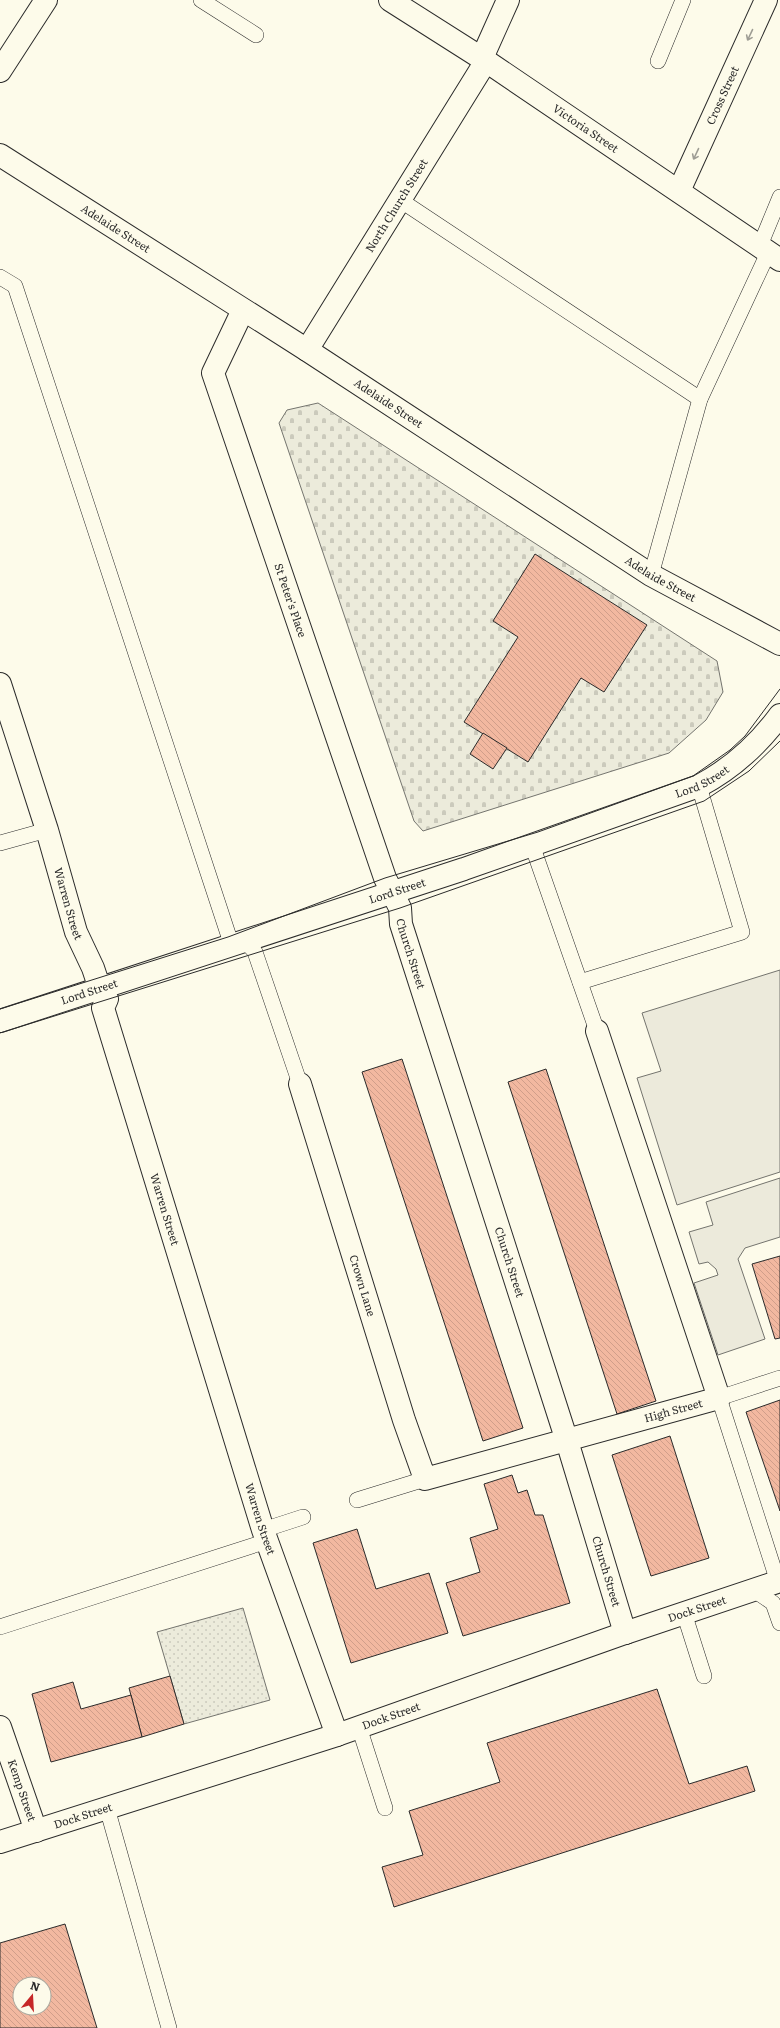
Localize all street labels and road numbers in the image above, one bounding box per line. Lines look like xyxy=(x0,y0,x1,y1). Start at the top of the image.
street label: Cross Street xyxy=(701,63,742,127)
street label: Victoria Street xyxy=(550,100,623,156)
street label: North Church Street xyxy=(361,155,431,255)
street label: Adelaide Street xyxy=(78,200,155,256)
street label: Adelaide Street xyxy=(351,374,427,431)
street label: Adelaide Street xyxy=(622,551,700,605)
street label: St Peter's Place xyxy=(271,561,312,640)
street label: Lord Street xyxy=(672,760,732,801)
street label: Warren Street xyxy=(51,865,88,943)
street label: Lord Street xyxy=(366,873,428,907)
street label: Church Street xyxy=(394,918,430,991)
street label: Lord Street xyxy=(59,974,120,1008)
street label: Warren Street xyxy=(147,1171,184,1248)
street label: Church Street xyxy=(492,1225,529,1300)
street label: Crown Lane xyxy=(346,1252,381,1318)
street label: High Street xyxy=(642,1394,705,1425)
street label: Warren Street xyxy=(242,1481,280,1557)
street label: Church Street xyxy=(589,1534,626,1609)
street label: Dock Street xyxy=(665,1590,729,1625)
street label: Dock Street xyxy=(360,1697,423,1733)
street label: Kemp Street xyxy=(5,1757,41,1824)
street label: Dock Street xyxy=(51,1798,114,1832)

